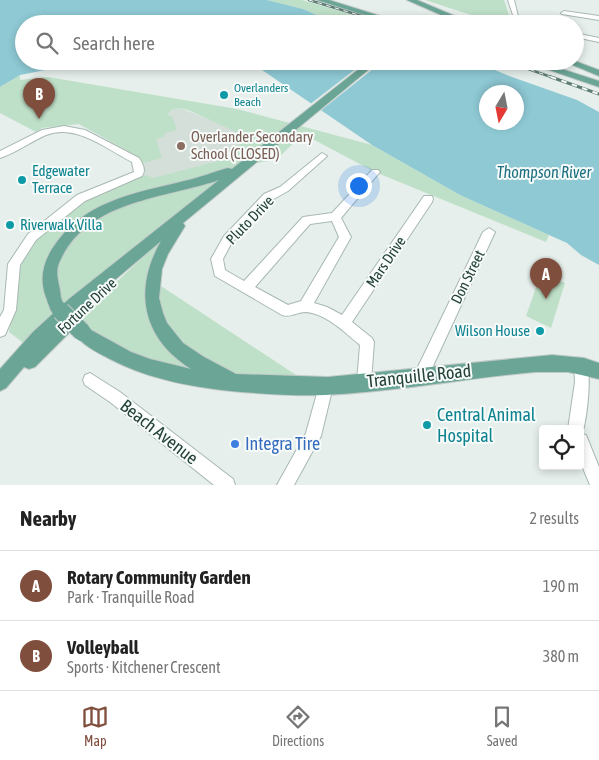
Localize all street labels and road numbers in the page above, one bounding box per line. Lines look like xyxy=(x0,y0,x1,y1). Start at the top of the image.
street label: Pluto Drive xyxy=(222,192,277,247)
street label: Mars Drive xyxy=(362,233,409,290)
street label: Don Street xyxy=(447,247,488,306)
street label: Fortune Drive xyxy=(54,274,120,337)
street label: Tranquille Road xyxy=(366,360,472,391)
street label: Beach Avenue xyxy=(116,395,202,468)

